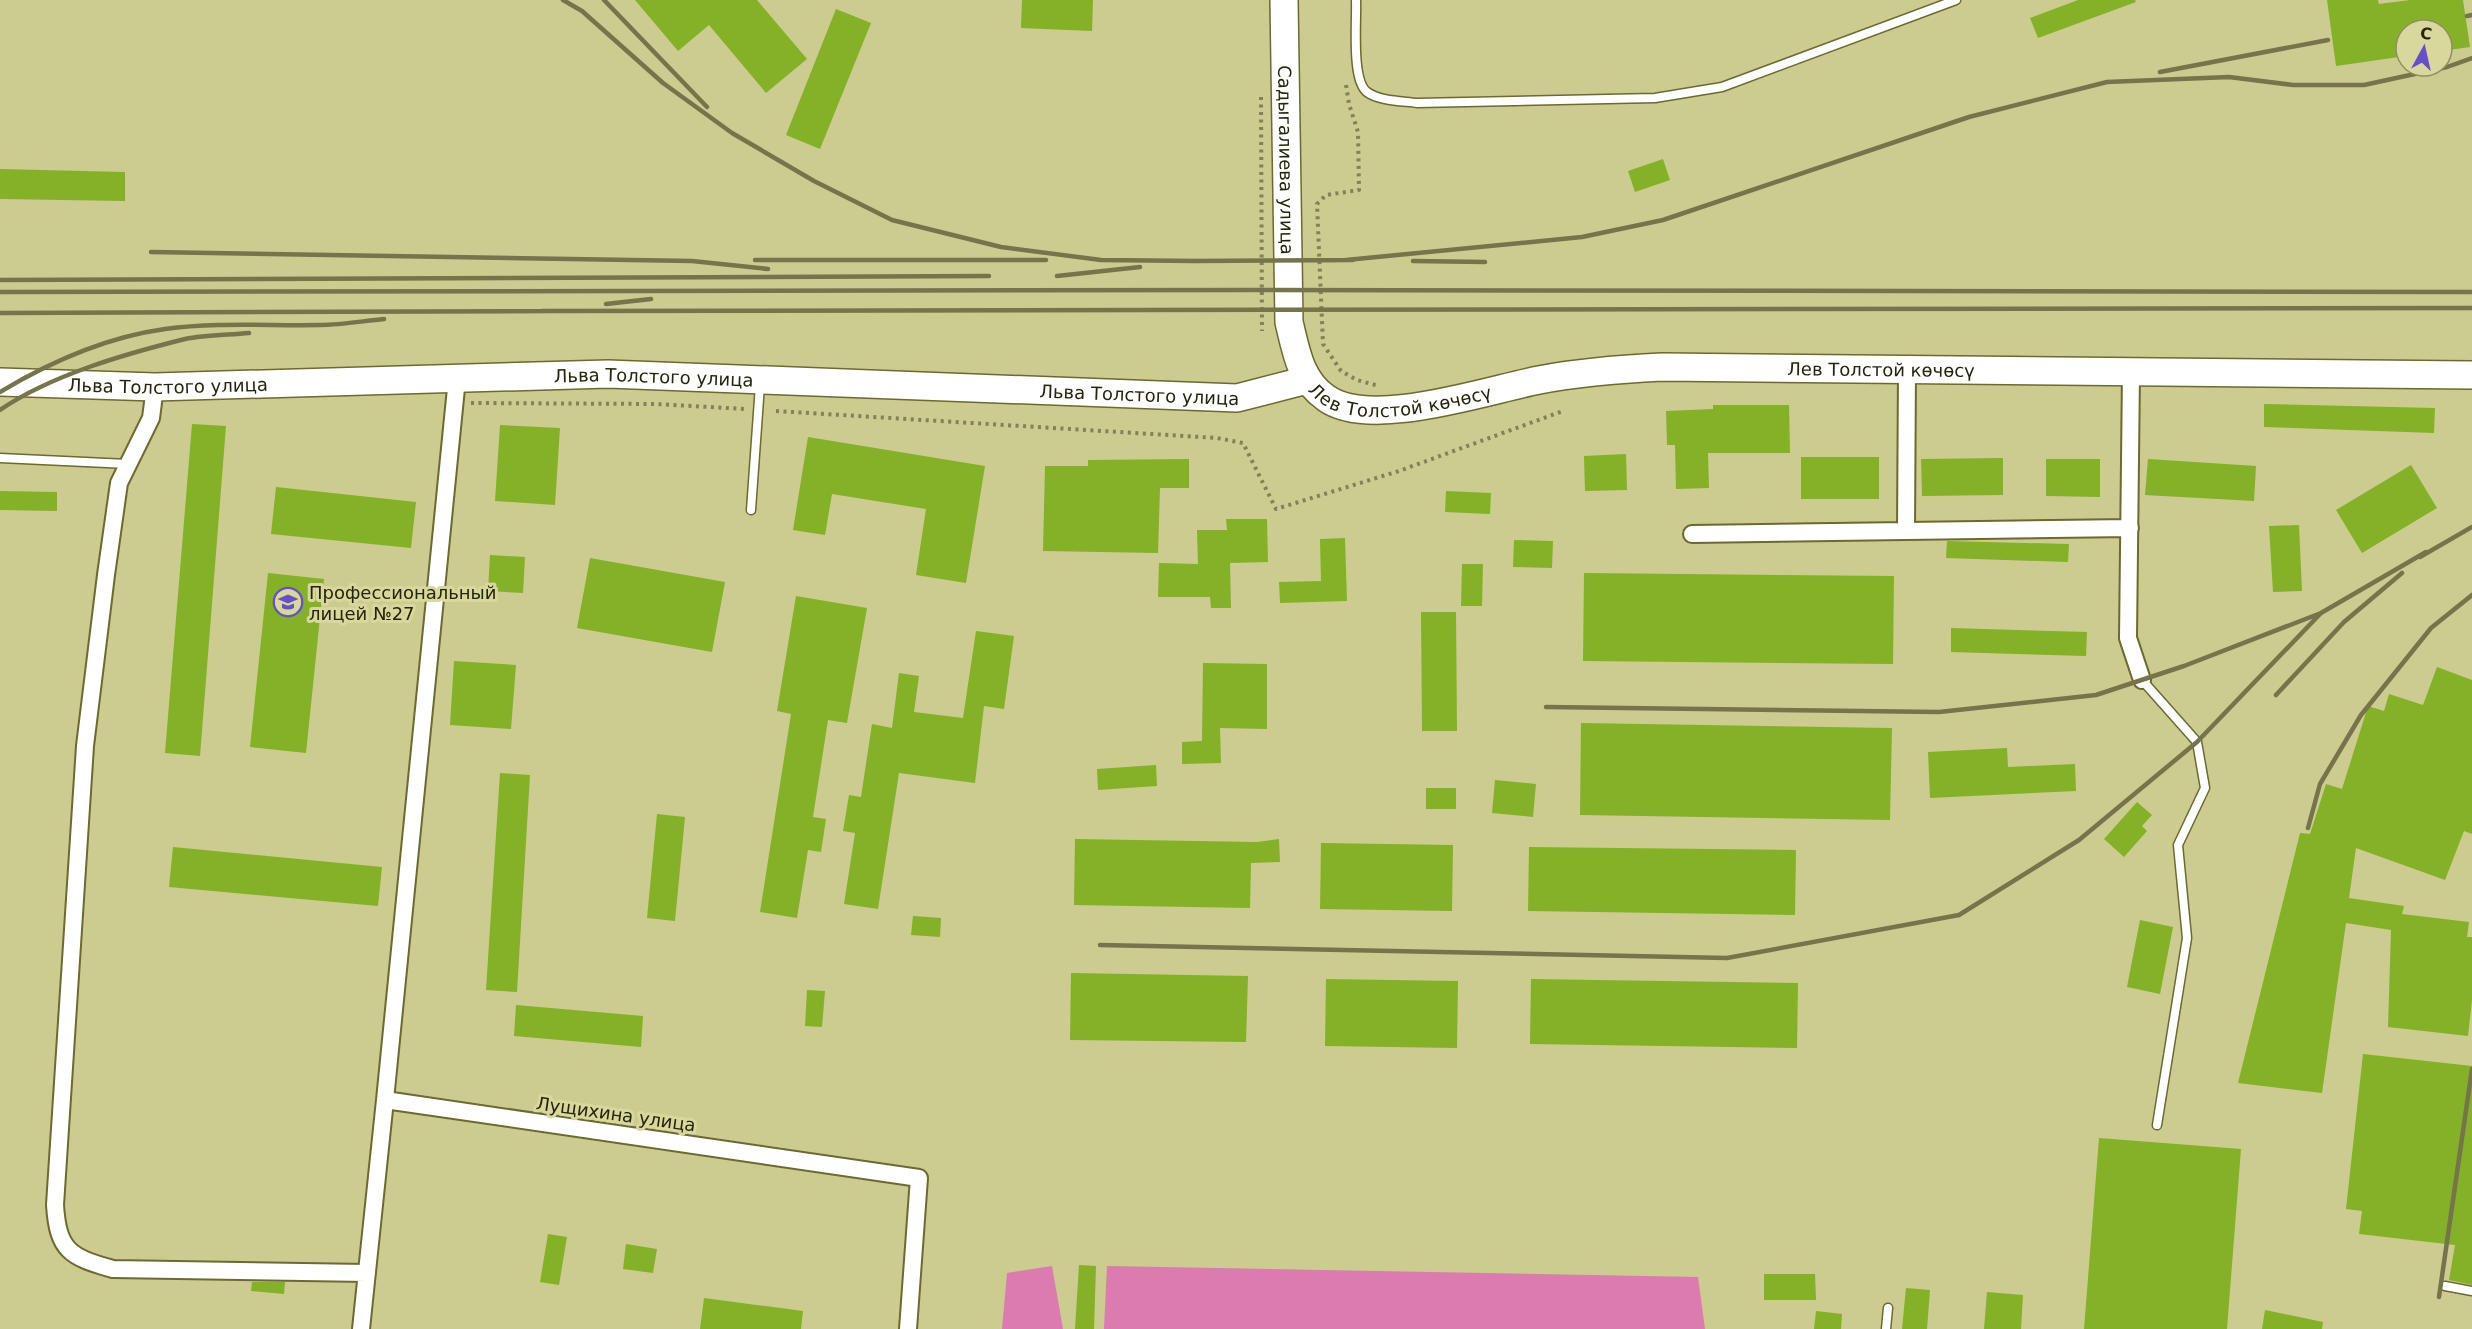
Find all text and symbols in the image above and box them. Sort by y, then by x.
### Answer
north arrow [2394,18,2454,78]
text: С [2419,23,2433,44]
street label: Садыгалиева улица [1275,65,1298,255]
street label: Лев Толстой көчөсү [1787,358,1975,381]
street label: Льва Толстого улица [554,363,754,390]
street label: Льва Толстого улица [68,373,268,398]
street label: Лев Толстой көчөсү [1305,378,1494,421]
street label: Льва Толстого улица [1039,380,1240,409]
place label: Профессиональный лицей №27 [309,582,497,624]
school or university icon: Профессиональный лицей №27 [272,586,304,618]
street label: Лущихина улица [535,1092,697,1136]

